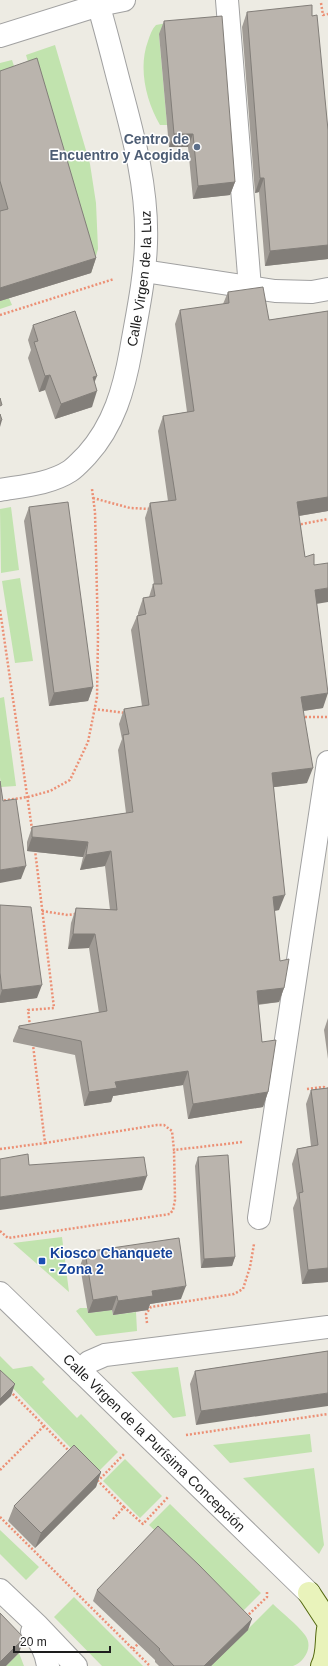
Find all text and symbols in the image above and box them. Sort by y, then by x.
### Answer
place label: Centro de Encuentro y Acogida [49,131,189,163]
marker: Centro de Encuentro y Acogida [192,142,202,152]
street label: Calle Virgen de la Luz [124,210,154,348]
place label: Kiosco Chanquete - Zona 2 [50,1245,173,1277]
marker: Kiosco Chanquete - Zona 2 [37,1256,47,1266]
street label: Calle Virgen de la Purísima Concepción [60,1351,249,1535]
scale bar [14,1628,110,1654]
text: 20 m [20,1635,47,1649]

